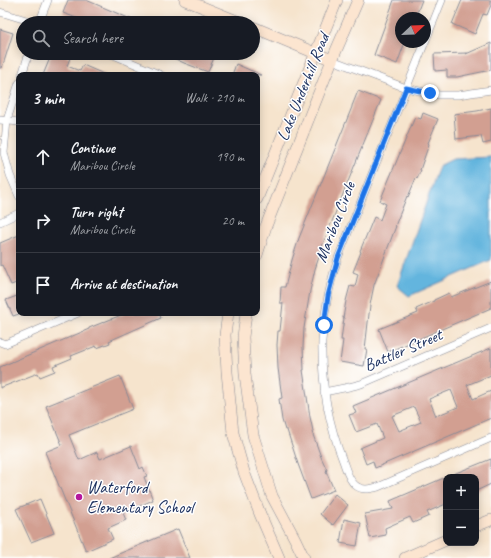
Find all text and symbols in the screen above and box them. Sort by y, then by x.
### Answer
north arrow [395,12,431,48]
search box [16,16,260,60]
icon: search [30,27,52,49]
street label: Lake Underhill Road [272,27,335,144]
text: Search here [62,29,123,48]
route end [421,84,439,102]
text: 3 min [32,88,65,109]
text: Walk · 210 m [185,90,244,106]
text: Continue [70,139,115,158]
icon: ahead [32,146,54,168]
text: 190 m [216,149,244,165]
text: Maribou Circle [70,158,135,174]
street label: Maribou Circle [310,177,360,265]
text: Turn right [70,203,123,222]
icon: right [32,210,54,232]
text: 20 m [222,213,244,229]
text: Maribou Circle [70,222,135,238]
icon: arrive [32,274,54,296]
text: Arrive at destination [70,275,177,294]
route start [315,316,333,334]
street label: Battler Street [361,323,447,376]
map controls [443,474,479,546]
button: + [443,474,479,510]
place label: Waterford Elementary School [87,477,196,518]
marker: Waterford Elementary School [74,492,84,502]
button: − [443,510,479,546]

